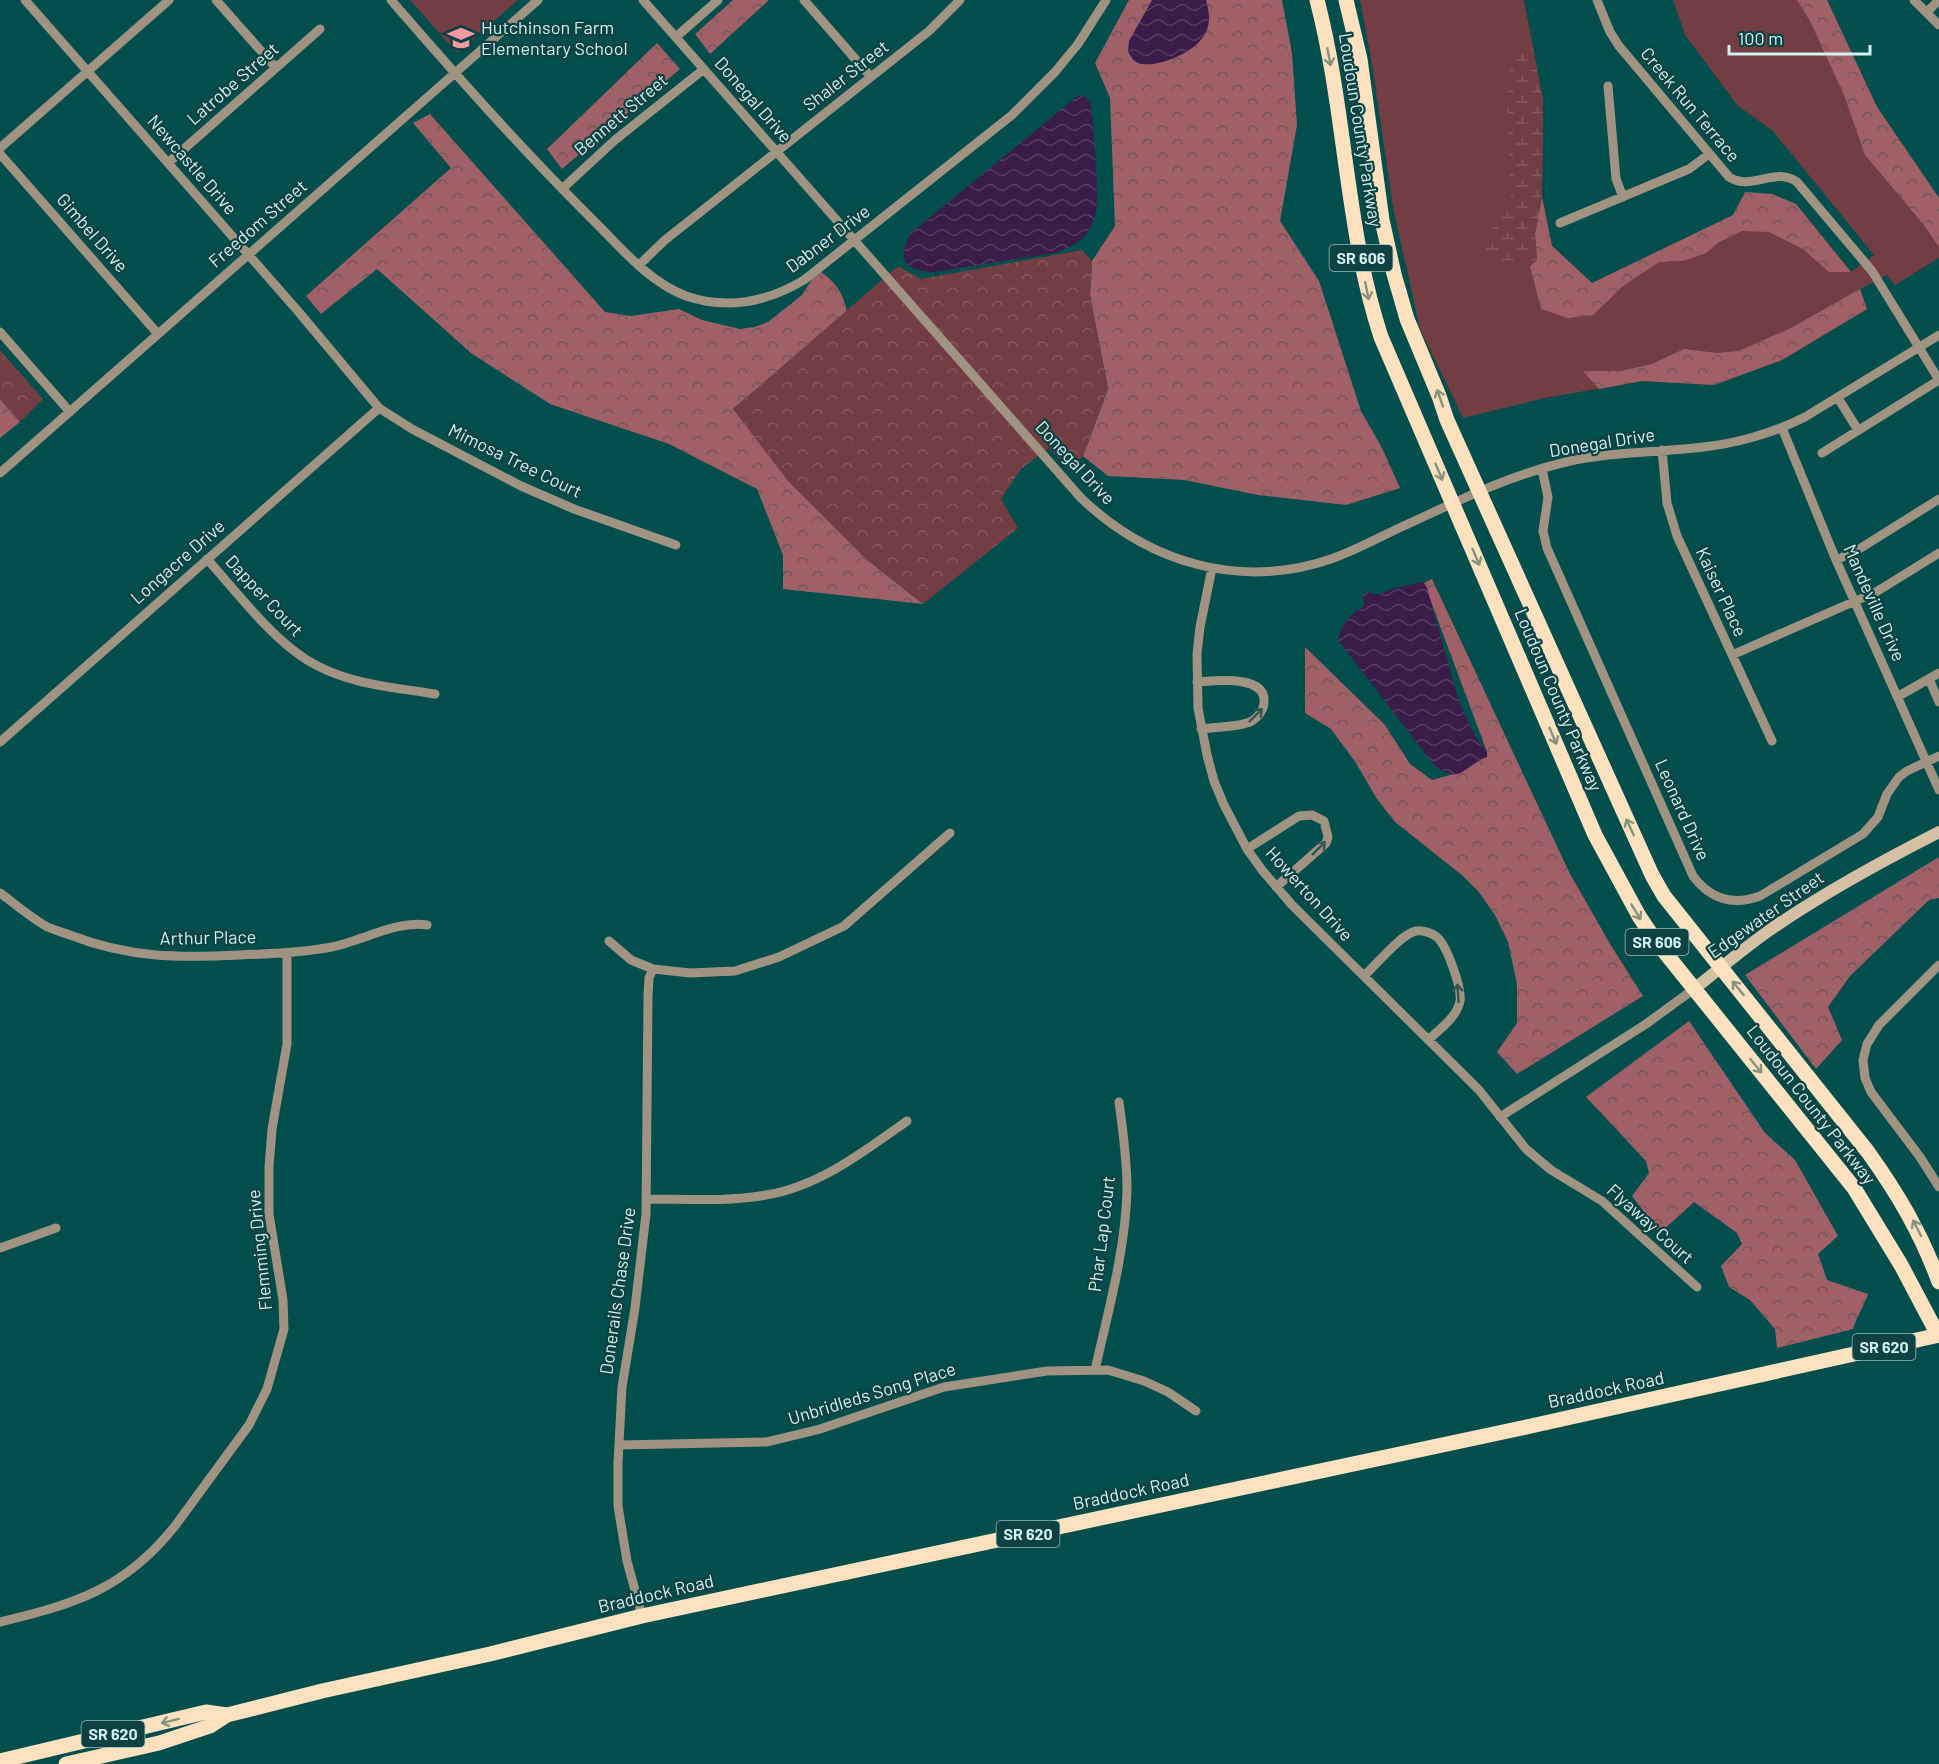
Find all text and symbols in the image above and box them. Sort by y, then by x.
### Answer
place label: Hutchinson Farm Elementary School [481,16,628,59]
scale bar [1729,18,1870,56]
school or university icon: Hutchinson Farm Elementary School [446,23,476,53]
text: 100 m [1738,27,1783,49]
street label: Loudoun County Parkway [1335,31,1387,229]
street label: Shaler Street [798,35,893,115]
street label: Latrobe Street [182,37,283,129]
street label: Creek Run Terrace [1636,43,1745,166]
one-way arrow [1324,47,1335,66]
street label: Donegal Drive [710,52,797,147]
street label: Bennett Street [569,69,672,160]
street label: Newcastle Drive [143,110,242,219]
street label: Freedom Street [204,175,311,272]
street label: Gimbel Drive [52,188,133,276]
street label: Dabner Drive [781,199,874,277]
road number: SR 606 [1330,245,1392,271]
one-way arrow [1362,281,1373,300]
one-way arrow [1433,390,1444,408]
street label: Donegal Drive [1031,416,1120,509]
street label: Mimosa Tree Court [445,418,586,502]
street label: Donegal Drive [1547,423,1656,461]
one-way arrow [1434,462,1445,480]
street label: Longacre Drive [126,514,229,608]
street label: Mandeville Drive [1839,541,1910,664]
street label: Kaiser Place [1692,543,1752,640]
one-way arrow [1471,547,1482,566]
street label: Dapper Court [221,550,308,641]
street label: Loudoun County Parkway [1510,605,1607,794]
one-way arrow [1248,708,1263,723]
one-way arrow [1548,726,1559,745]
street label: Leonard Drive [1651,756,1715,864]
one-way arrow [1624,818,1636,836]
street label: Howerton Drive [1261,841,1358,945]
one-way arrow [1312,841,1327,856]
street label: Edgewater Street [1703,866,1828,962]
one-way arrow [1631,903,1643,920]
street label: Arthur Place [159,925,257,949]
road number: SR 606 [1626,929,1688,955]
one-way arrow [1731,980,1744,996]
one-way arrow [1452,984,1463,1004]
street label: Loudoun County Parkway [1743,1020,1881,1189]
one-way arrow [1749,1058,1762,1074]
street label: Phar Lap Court [1083,1175,1119,1293]
street label: Flyaway Court [1603,1179,1699,1268]
street label: Flemming Drive [242,1189,276,1312]
street label: Donerails Chase Drive [594,1206,640,1376]
one-way arrow [1910,1219,1922,1237]
road number: SR 620 [1852,1334,1916,1360]
street label: Unbridleds Song Place [785,1357,958,1429]
street label: Braddock Road [1546,1366,1666,1412]
street label: Braddock Road [1071,1468,1191,1514]
road number: SR 620 [996,1521,1060,1547]
street label: Braddock Road [596,1569,716,1617]
one-way arrow [161,1715,180,1727]
road number: SR 620 [82,1721,144,1747]

